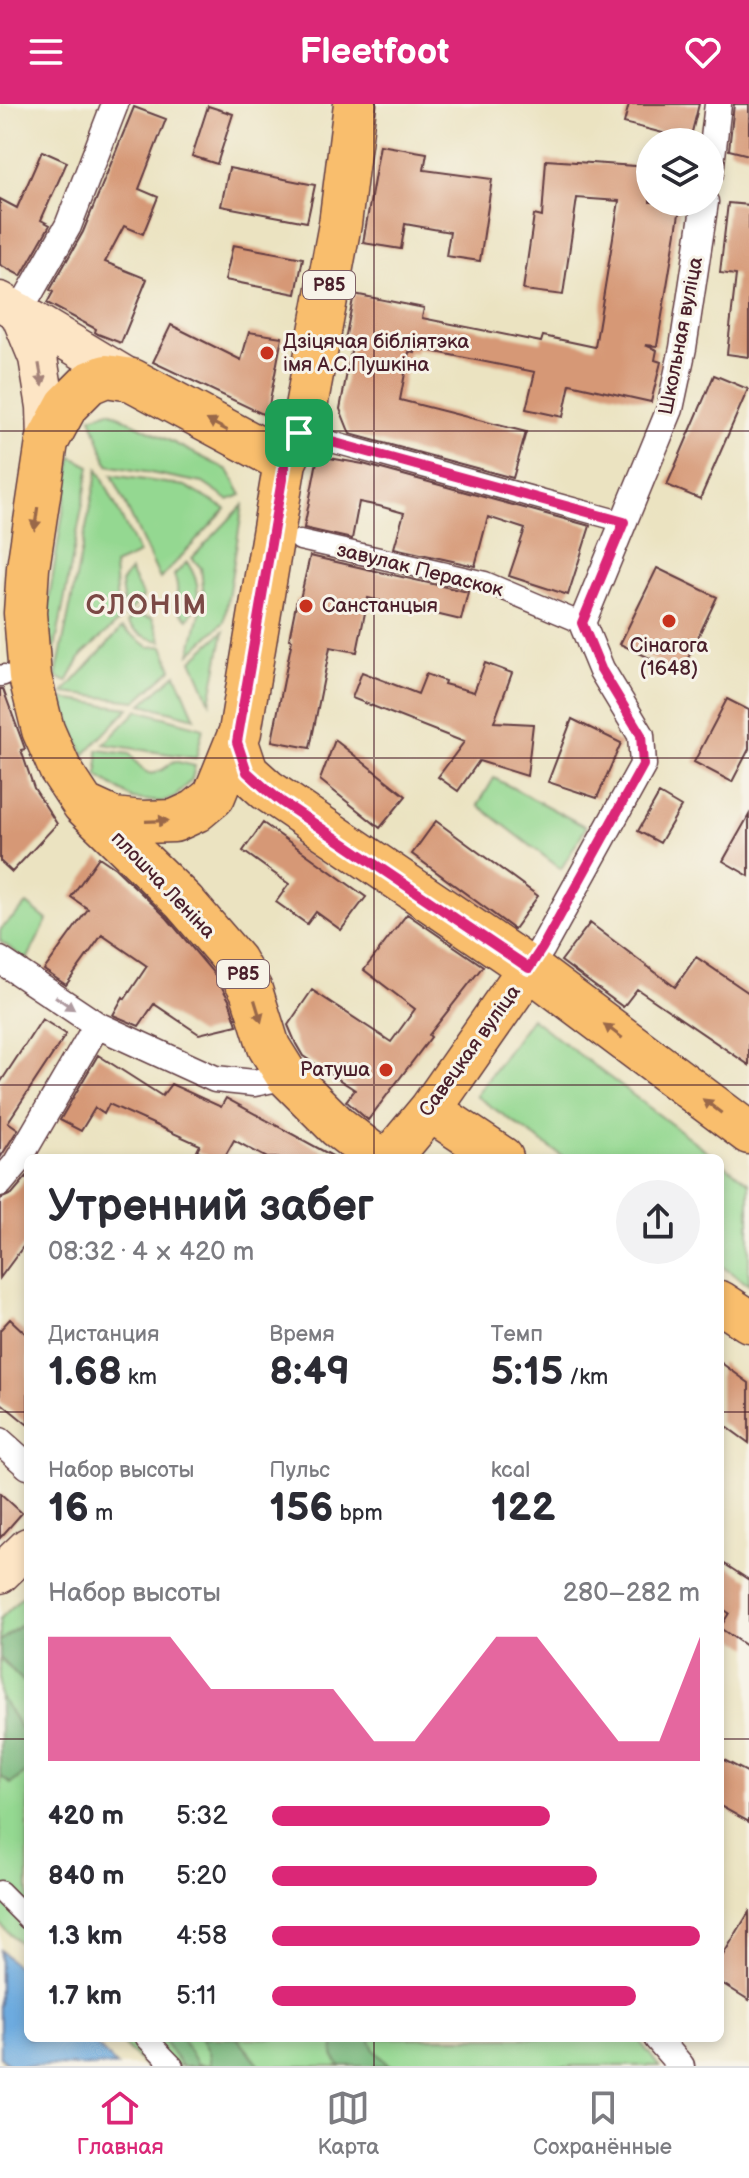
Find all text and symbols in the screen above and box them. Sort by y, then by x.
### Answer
icon: menu [24,30,68,74]
icon: heart [681,30,725,74]
text: Fleetfoot [300,31,449,74]
map controls [636,128,724,216]
button: layers [636,128,724,216]
street label: Школьная вуліца [654,255,708,417]
road number: Р85 [303,271,355,299]
place label: Дзіцячая бібліятэка імя А.С.Пушкіна [283,330,469,377]
marker: Дзіцячая бібліятэка імя А.С.Пушкіна [258,344,276,362]
one-way arrow [35,363,48,388]
pin [265,399,333,467]
icon: arrive [277,411,321,455]
one-way arrow [206,419,228,433]
one-way arrow [29,507,42,532]
street label: завулак Пераскок [334,538,506,602]
district label: СЛОНІМ [86,589,208,622]
place label: Санстанцыя [322,594,438,618]
marker: Санстанцыя [297,597,315,615]
marker: Сінагога (1648) [660,612,678,630]
place label: Сінагога (1648) [630,634,708,681]
one-way arrow [145,815,170,828]
street label: плошча Леніна [106,826,220,944]
road number: Р85 [217,960,269,988]
street label: Савецкая вуліца [414,980,526,1122]
one-way arrow [54,995,76,1010]
one-way arrow [252,999,265,1023]
one-way arrow [603,1024,623,1040]
place label: Ратуша [300,1058,370,1082]
marker: Ратуша [377,1061,395,1079]
one-way arrow [702,1098,722,1114]
text: Утренний забег [48,1180,374,1233]
button: share [616,1180,700,1264]
text: 08:32 · 4 × 420 m [48,1237,254,1268]
text: Дистанция [48,1321,159,1348]
text: Время [269,1321,335,1348]
text: Темп [491,1321,543,1348]
text: 1.68 [48,1348,122,1396]
text: 8:49 [269,1348,350,1396]
text: 5:15 [491,1348,563,1396]
text: km [122,1364,157,1391]
text: /km [563,1364,608,1391]
text: Набор высоты [48,1457,194,1484]
text: Пульс [269,1457,330,1484]
text: kcal [491,1457,530,1484]
text: 16 [48,1484,89,1532]
text: 156 [269,1484,334,1532]
text: 122 [491,1484,555,1532]
text: m [89,1500,113,1527]
text: bpm [334,1500,383,1527]
text: Набор высоты [48,1578,221,1609]
text: 280–282 m [563,1578,700,1609]
text: 420 m [48,1801,124,1832]
text: 5:32 [176,1801,227,1832]
text: 840 m [48,1861,124,1892]
text: 5:20 [176,1861,227,1892]
text: 1.3 km [48,1921,123,1952]
text: 4:58 [176,1921,227,1952]
text: 1.7 km [48,1981,122,2012]
text: 5:11 [176,1981,216,2012]
tab: Главная [77,2086,164,2161]
tab: Карта [317,2086,379,2161]
tab: Сохранённые [533,2086,672,2161]

